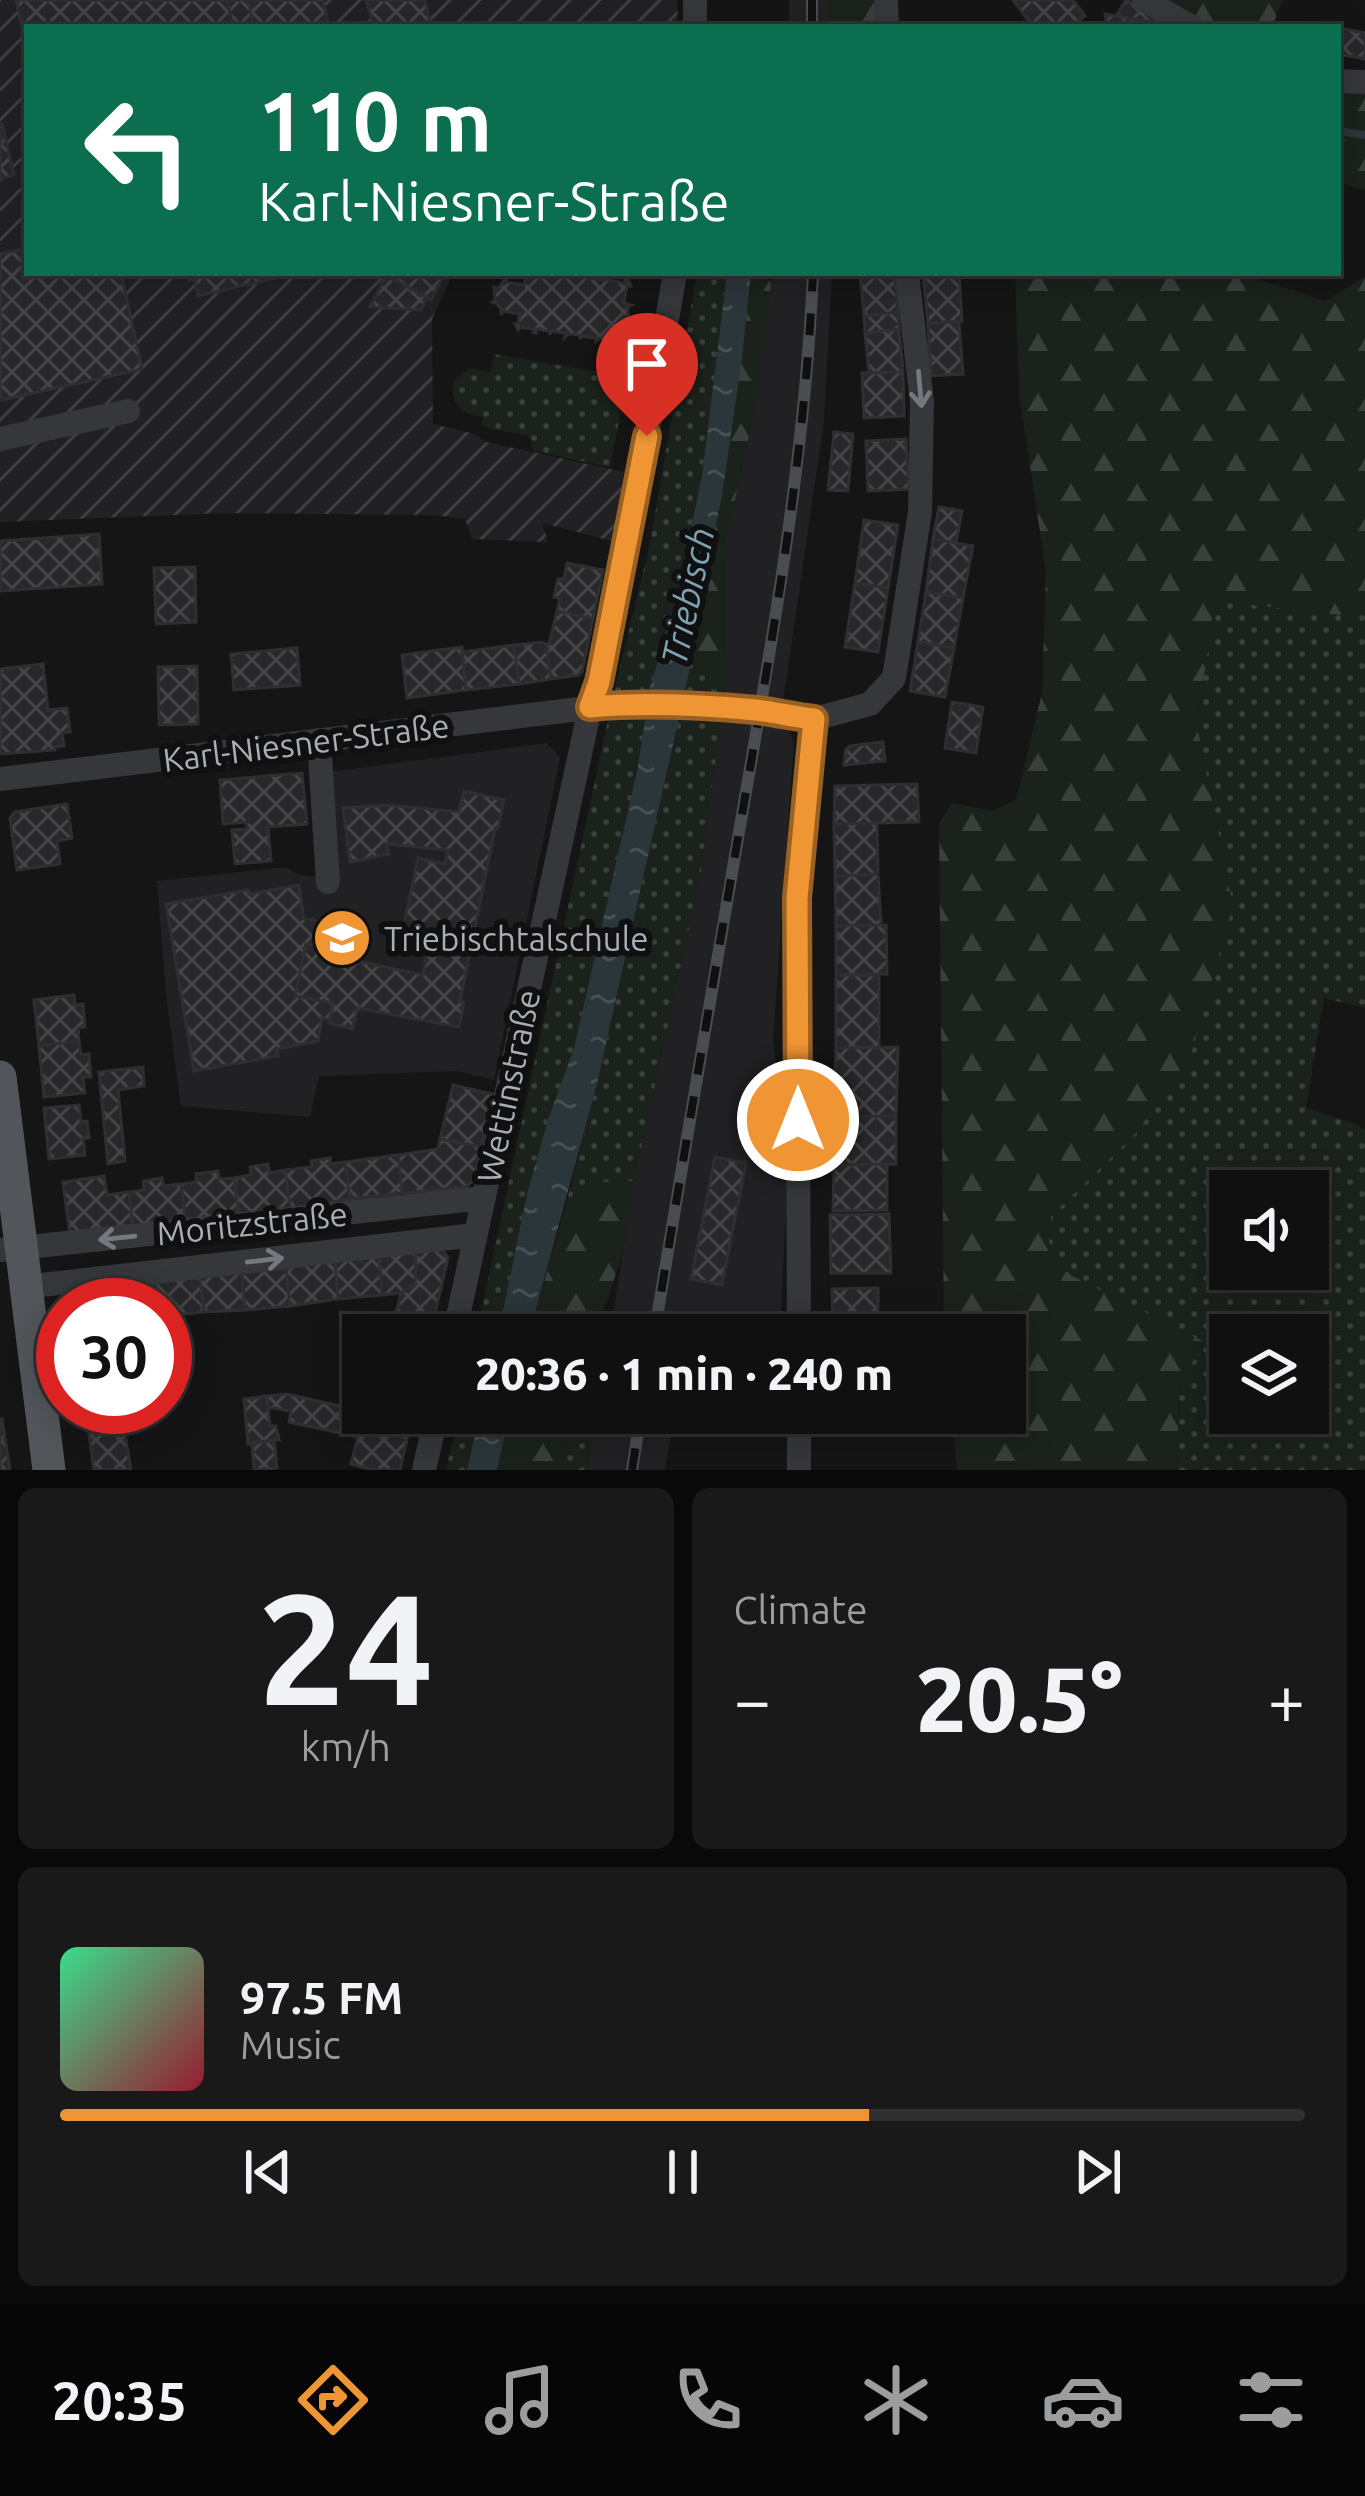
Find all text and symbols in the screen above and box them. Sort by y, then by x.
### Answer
icon: left [60,72,216,228]
text: 110 m [258,73,492,167]
text: Karl-Niesner-Straße [258,171,729,231]
pin [596,313,698,436]
icon: arrive [614,331,680,397]
one-way arrow [909,369,932,408]
water label: Triebisch [652,524,722,668]
street label: Karl-Niesner-Straße [161,706,451,778]
school or university icon: Triebischtalschule [311,907,373,969]
place label: Triebischtalschule [384,920,649,957]
street label: Wettinstraße [470,986,546,1186]
position arrow [735,1057,861,1183]
map controls [1209,1170,1329,1434]
button: sound [1209,1170,1329,1290]
street label: Moritzstraße [155,1195,349,1251]
one-way arrow [98,1227,137,1249]
one-way arrow [245,1248,284,1270]
speed limit sign: 30 [36,1278,192,1434]
button: layers [1209,1314,1329,1434]
text: 20:36 · 1 min · 240 m [475,1348,893,1399]
text: 24 [258,1560,434,1734]
text: Climate [734,1588,868,1631]
text: 20.5° [916,1648,1123,1749]
text: − [734,1662,771,1736]
text: + [1268,1662,1305,1736]
text: km/h [301,1725,391,1768]
text: 97.5 FM [240,1972,403,2023]
text: Music [240,2023,341,2066]
icon: previous [235,2139,301,2205]
icon: pause [650,2139,716,2205]
icon: next [1065,2139,1131,2205]
icon: directions [291,2358,375,2442]
icon: music [478,2358,562,2442]
icon: phone [666,2358,750,2442]
icon: climate [854,2358,938,2442]
icon: car [1041,2358,1125,2442]
icon: filters [1229,2358,1313,2442]
text: 20:35 [52,2370,187,2430]

